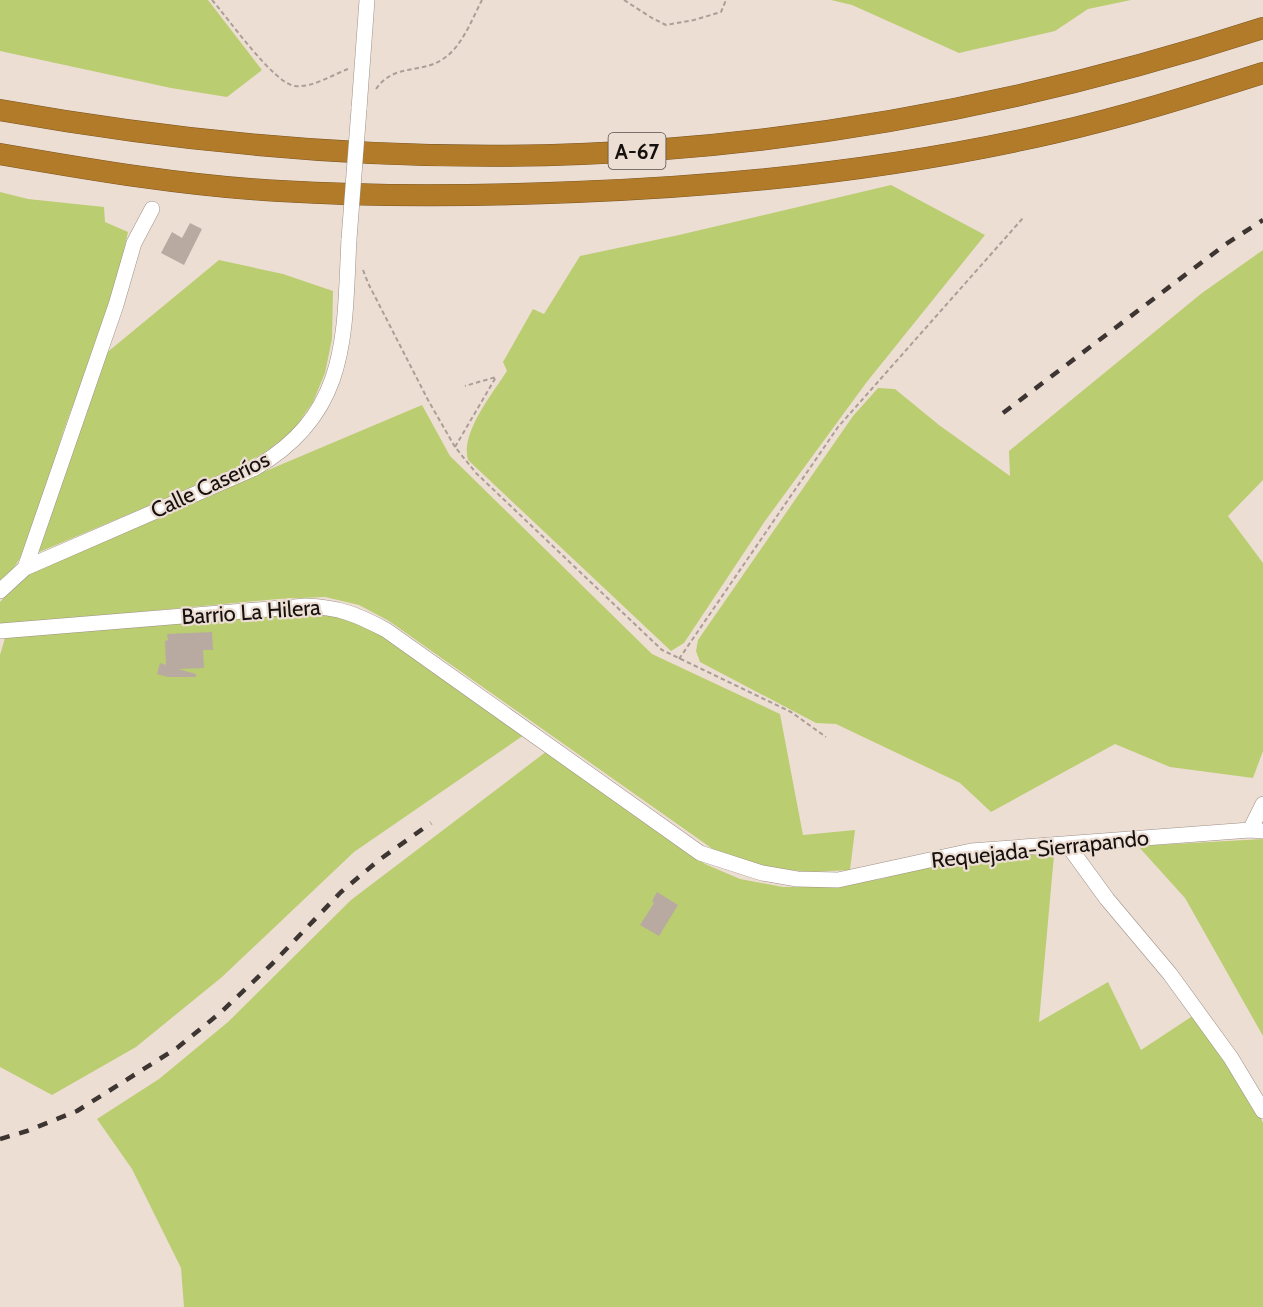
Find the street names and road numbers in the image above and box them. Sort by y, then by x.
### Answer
road number: A-67 [608,133,666,169]
street label: Calle Caseríos [146,446,274,524]
street label: Barrio La Hilera [180,594,322,630]
street label: Requejada-Sierrapando [930,824,1150,874]

